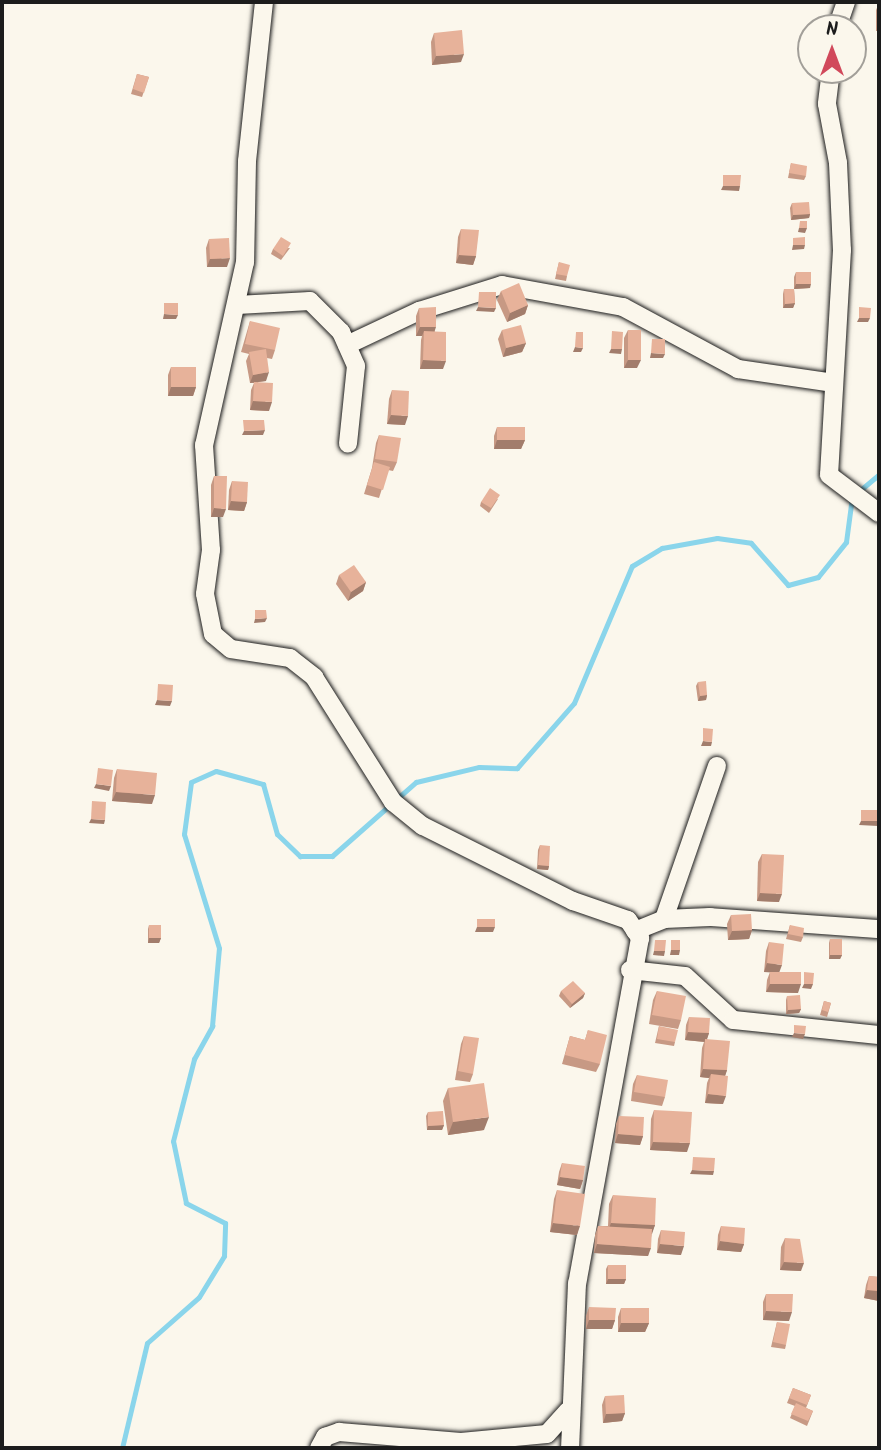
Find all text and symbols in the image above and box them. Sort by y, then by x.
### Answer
north arrow [797,14,867,84]
text: N [826,15,838,45]

